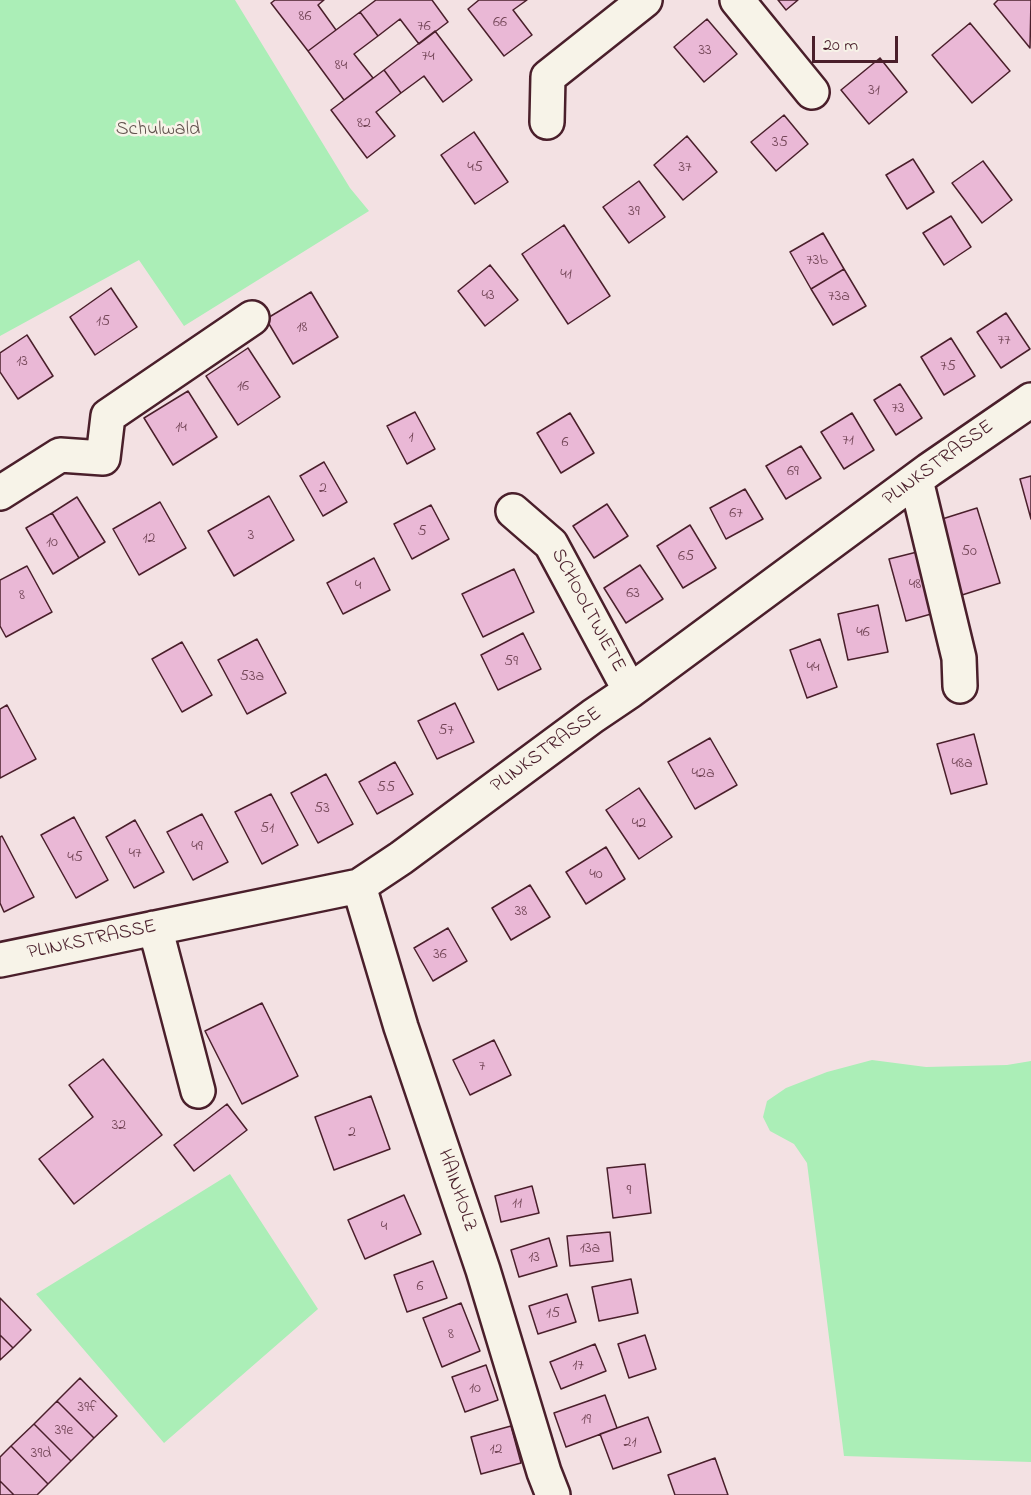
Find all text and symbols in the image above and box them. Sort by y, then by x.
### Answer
house number: 86 [298,7,312,27]
house number: 66 [493,13,507,33]
house number: 76 [417,17,431,37]
scale bar [815,24,900,62]
text: 20 m [823,33,858,59]
house number: 33 [698,41,712,61]
house number: 74 [421,47,435,67]
house number: 84 [335,56,347,76]
house number: 31 [868,81,880,101]
house number: 82 [357,114,371,134]
park label: Schulwald [116,119,200,143]
house number: 35 [772,133,788,153]
house number: 45 [467,158,483,178]
house number: 37 [678,158,692,178]
house number: 39 [628,202,640,222]
house number: 73b [806,251,828,271]
house number: 41 [560,265,572,285]
house number: 43 [481,286,495,306]
house number: 73a [828,287,850,307]
house number: 15 [96,312,110,332]
house number: 18 [296,318,308,338]
house number: 77 [997,331,1011,351]
house number: 13 [16,352,28,372]
house number: 75 [940,357,956,377]
house number: 16 [237,377,249,397]
house number: 73 [891,399,905,419]
street label: PLINKSTRASSE [879,416,999,512]
house number: 14 [175,418,187,438]
house number: 1 [408,428,414,448]
house number: 71 [842,431,854,451]
house number: 6 [561,433,569,453]
house number: 69 [787,462,799,482]
house number: 2 [319,479,327,499]
house number: 67 [729,504,743,524]
house number: 5 [417,522,427,542]
house number: 3 [248,526,254,546]
house number: 12 [142,529,156,549]
house number: 10 [46,533,58,553]
house number: 50 [961,542,977,562]
street label: SCHOOLTWIETE [544,545,630,677]
house number: 65 [678,547,694,567]
house number: 48 [909,575,921,595]
house number: 4 [355,576,361,596]
house number: 63 [626,584,640,604]
house number: 8 [19,586,25,606]
house number: 46 [856,623,870,643]
house number: 59 [504,652,518,672]
house number: 44 [806,658,820,678]
house number: 53a [240,667,264,687]
street label: PLINKSTRASSE [487,703,607,799]
house number: 57 [438,721,454,741]
house number: 48a [951,754,973,774]
house number: 42a [691,764,715,784]
house number: 55 [377,778,395,798]
house number: 53 [314,799,330,819]
house number: 42 [632,814,646,834]
house number: 51 [260,819,274,839]
house number: 49 [191,837,203,857]
house number: 47 [128,844,142,864]
house number: 45 [67,848,83,868]
house number: 40 [589,865,603,885]
house number: 38 [515,902,527,922]
street label: PLINKSTRASSE [25,916,159,966]
house number: 36 [433,945,447,965]
house number: 7 [479,1057,485,1077]
house number: 32 [112,1116,126,1136]
house number: 2 [348,1123,356,1143]
street label: HAINHOLZ [431,1147,481,1235]
house number: 9 [627,1181,631,1201]
house number: 11 [512,1194,522,1214]
house number: 4 [381,1217,387,1237]
house number: 13a [580,1239,600,1259]
house number: 13 [528,1248,540,1268]
house number: 6 [416,1277,424,1297]
house number: 15 [546,1304,560,1324]
house number: 8 [448,1325,454,1345]
house number: 17 [572,1356,584,1376]
house number: 10 [469,1379,481,1399]
house number: 39f [78,1398,96,1418]
house number: 19 [581,1410,591,1430]
house number: 39e [55,1421,73,1441]
house number: 21 [623,1433,637,1453]
house number: 12 [489,1440,503,1460]
house number: 39d [31,1444,51,1464]

